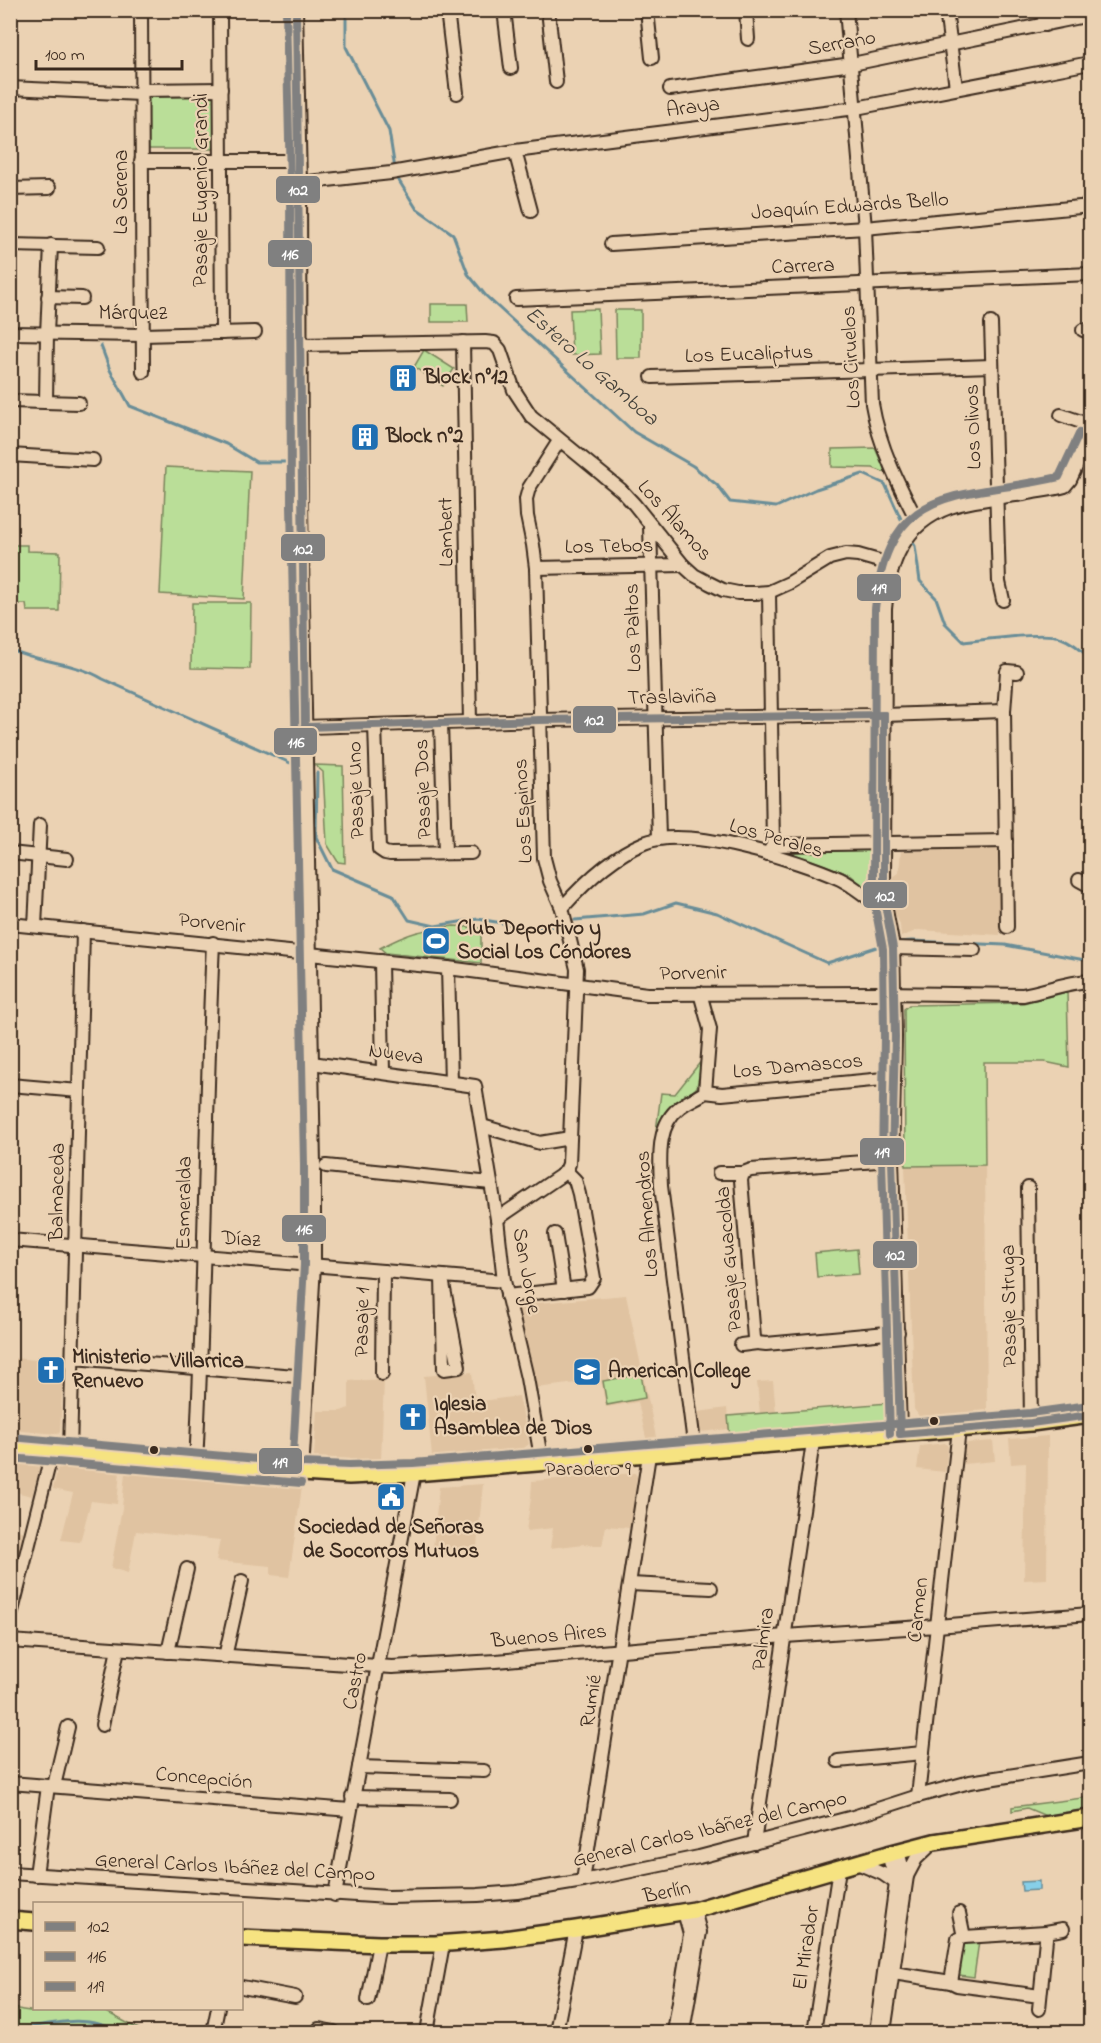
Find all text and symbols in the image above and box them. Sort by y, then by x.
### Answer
street label: Serrano [806,23,878,65]
scale bar [36,33,182,71]
text: 100 m [45,43,85,69]
street label: Araya [664,90,722,128]
street label: Pasaje Eugenio Grandi [187,93,219,287]
street label: La Serena [107,150,137,234]
line badge: 102 [275,175,321,204]
text: 102 [288,179,308,203]
street label: Joaquín Edwards Bello [750,185,950,229]
line badge: 116 [267,239,313,268]
text: 116 [281,243,300,267]
street label: Carrera [771,251,835,283]
street label: Márquez [99,299,168,329]
water label: Estero Lo Gamboa [517,300,666,435]
street label: Los Ciruelos [834,305,870,409]
street label: Los Eucaliptus [684,338,814,372]
building icon: Block n°12 [387,362,419,394]
place label: Block n°12 [423,363,509,393]
street label: Los Olivos [958,384,990,470]
building icon: Block n°2 [349,421,381,453]
place label: Block n°2 [385,422,464,452]
street label: Los Álamos [629,473,719,568]
street label: Lambert [431,497,463,567]
street label: Los Tebos [564,531,654,563]
line badge: 102 [280,533,326,562]
text: 102 [293,538,313,562]
line badge: 119 [856,573,902,602]
text: 119 [872,577,887,601]
street label: Los Paltos [617,583,651,673]
street label: Traslaviña [627,682,717,714]
line badge: 102 [572,705,617,734]
text: 102 [584,709,604,733]
line badge: 116 [273,727,318,756]
text: 116 [287,731,306,755]
street label: Pasaje Dos [407,738,441,840]
street label: Pasaje Uno [340,741,374,839]
street label: Los Espinos [506,758,542,864]
street label: Los Perales [726,811,826,867]
line badge: 102 [862,881,908,909]
text: 102 [875,885,895,909]
street label: Porvenir [177,906,247,942]
place label: Club Deportivo y Social Los Cóndores [457,914,632,968]
sports icon: Club Deportivo y Social Los Cóndores [420,925,452,957]
street label: Porvenir [659,958,727,990]
street label: Nueva [367,1036,425,1074]
street label: Los Damascos [732,1046,864,1088]
line badge: 119 [859,1137,905,1166]
text: 119 [875,1141,890,1165]
street label: Balmaceda [42,1142,74,1243]
street label: Los Almendros [629,1150,667,1278]
street label: Esmeralda [169,1156,201,1250]
street label: Pasaje Guacolda [709,1185,751,1333]
line badge: 116 [281,1214,327,1243]
text: 116 [295,1218,314,1242]
street label: Díaz [219,1224,262,1256]
street label: San Jorge [502,1226,548,1317]
line badge: 102 [872,1240,918,1269]
text: 102 [885,1244,905,1268]
street label: Pasaje Struga [994,1244,1028,1368]
street label: Pasaje 1 [347,1287,379,1357]
place label: Ministerio Renuevo [72,1343,151,1397]
district label: Villarrica [169,1346,244,1378]
church icon: Ministerio Renuevo [35,1354,67,1386]
school or university icon: American College [571,1356,603,1388]
place label: American College [608,1357,751,1389]
place label: Iglesia Asamblea de Dios [434,1390,593,1444]
church icon: Iglesia Asamblea de Dios [397,1401,429,1433]
unlabelled marker [928,1415,940,1427]
marker: Paradero 9 [582,1443,594,1455]
unlabelled marker [148,1444,160,1456]
line badge: 119 [258,1447,303,1475]
text: 119 [273,1451,288,1475]
place label: Paradero 9 [545,1456,631,1485]
public building icon: Sociedad de Señoras de Socorros Mutuos [375,1481,407,1513]
place label: Sociedad de Señoras de Socorros Mutuos [298,1513,484,1567]
street label: Carmen [901,1576,937,1644]
street label: Palmira [745,1605,783,1673]
street label: Buenos Aires [489,1617,608,1657]
street label: Castro [336,1650,376,1712]
street label: Rumié [573,1672,611,1730]
street label: Concepción [154,1760,254,1798]
street label: General Carlos Ibáñez del Campo [570,1784,850,1876]
street label: General Carlos Ibáñez del Campo [94,1846,376,1890]
street label: Berlín [640,1874,693,1912]
legend [33,1902,243,2010]
street label: El Mirador [786,1903,829,1992]
text: 102 [87,1915,109,1941]
text: 116 [87,1945,106,1971]
text: 119 [87,1975,104,2001]

